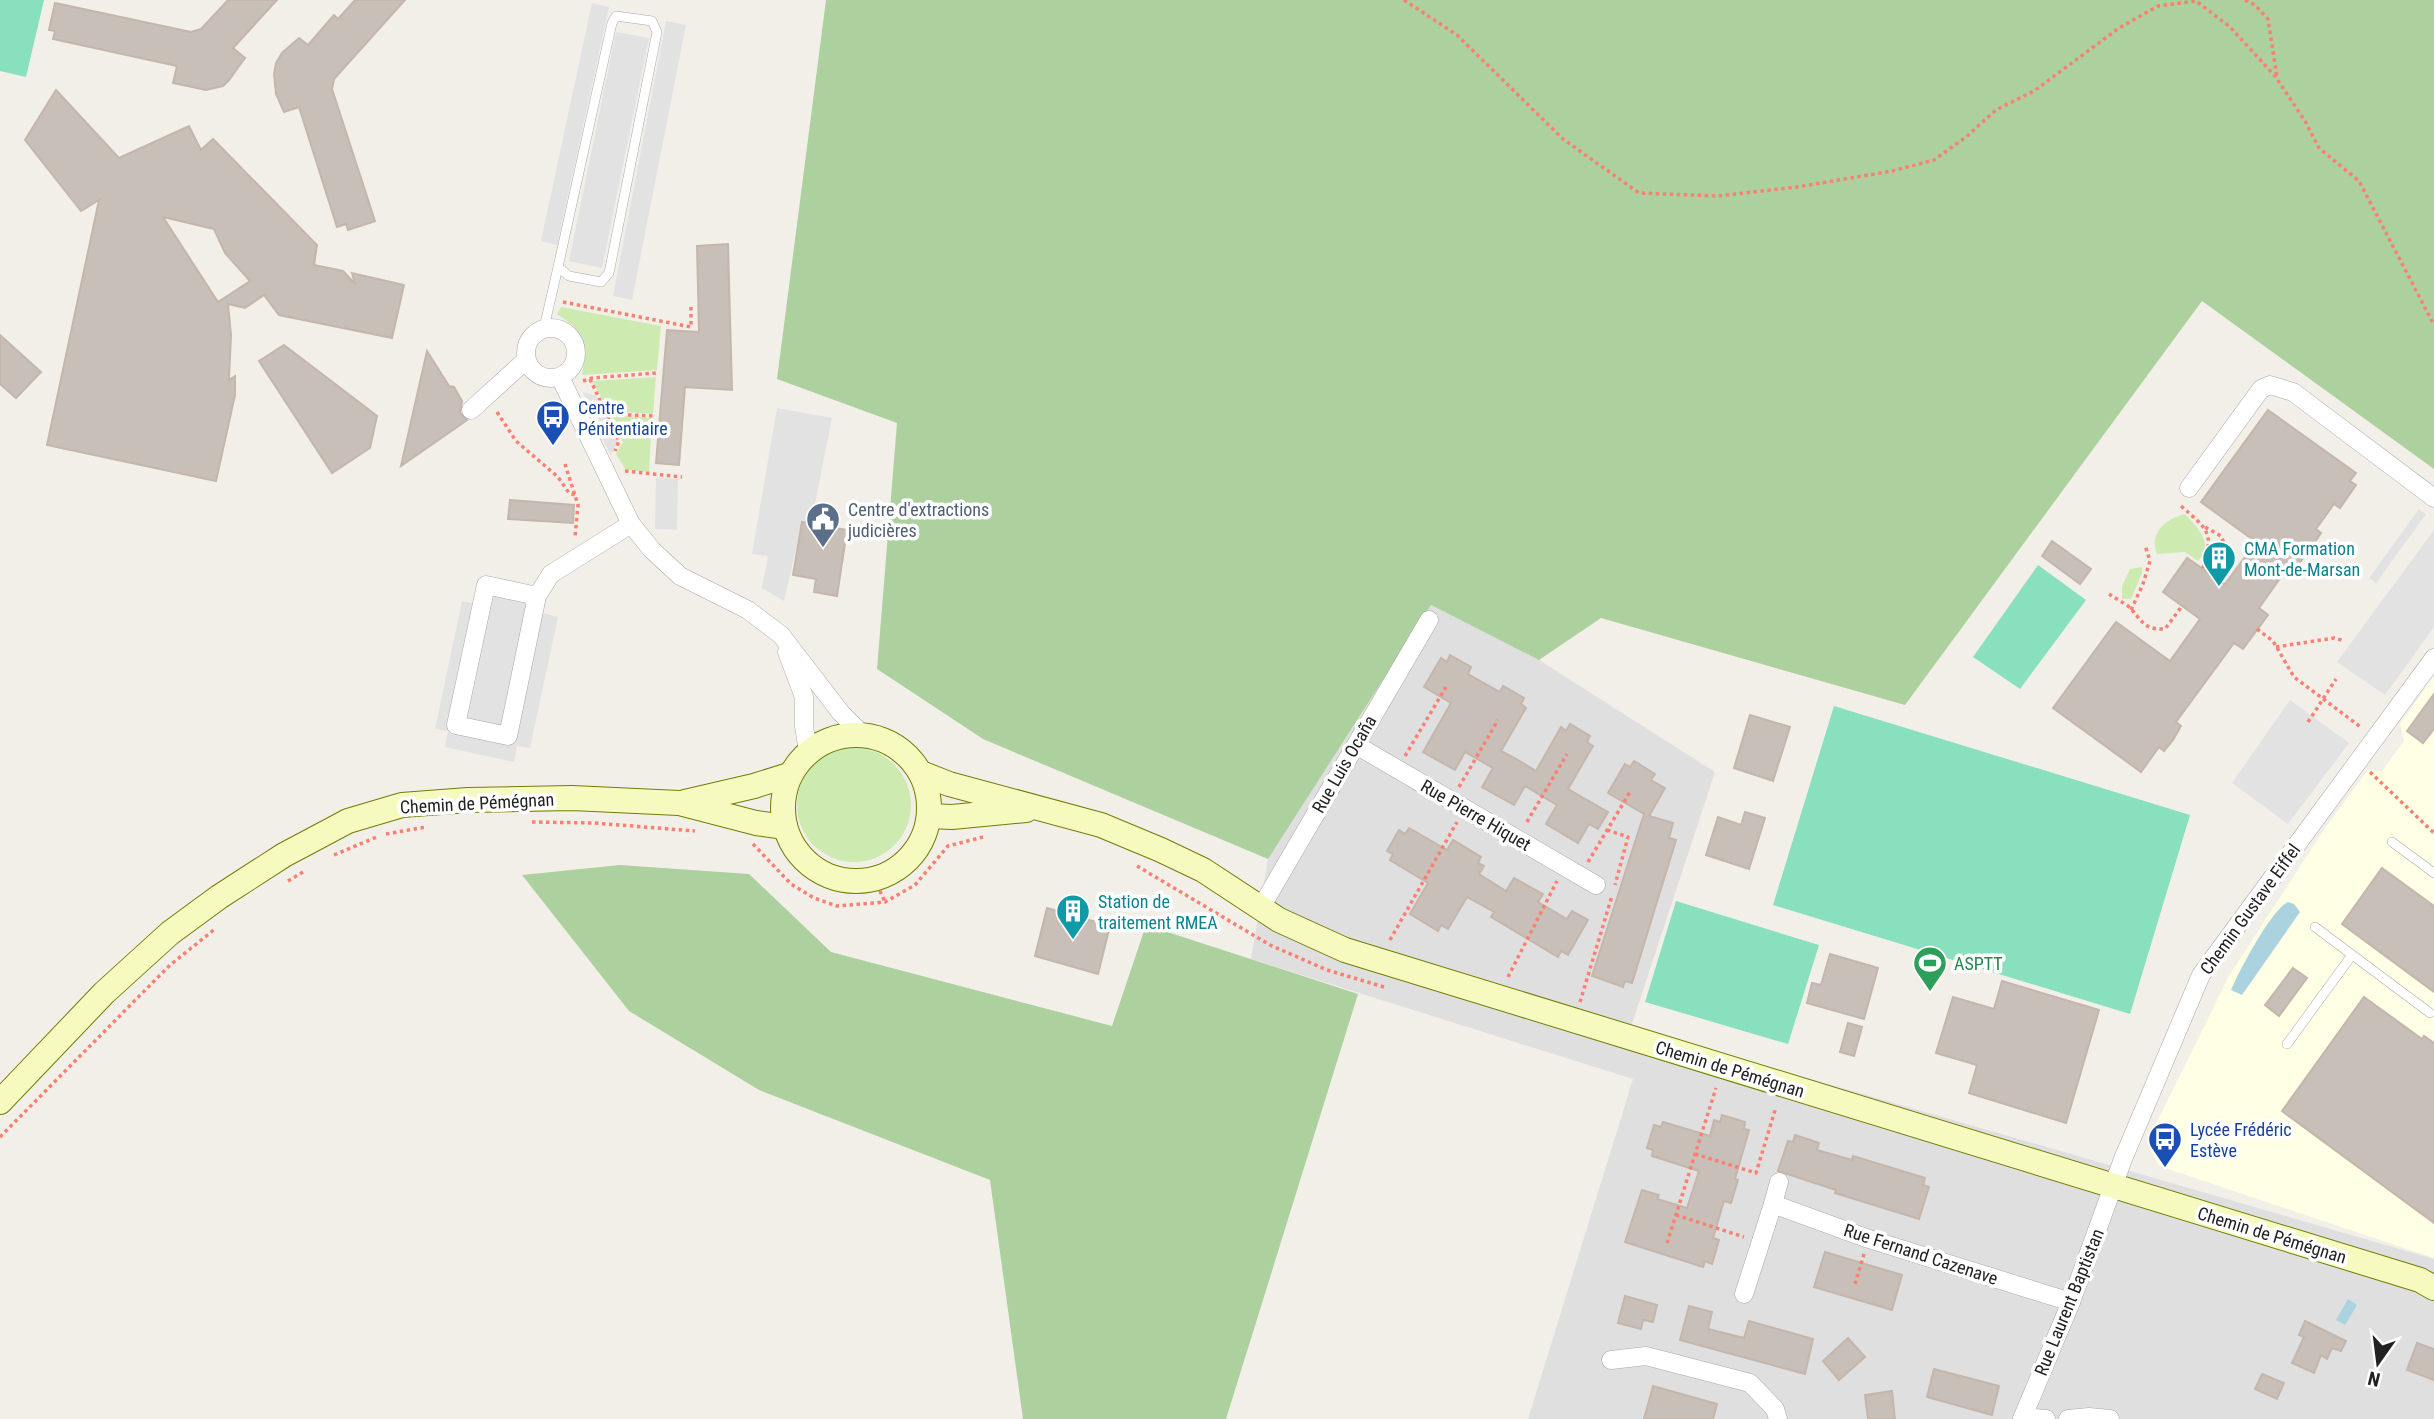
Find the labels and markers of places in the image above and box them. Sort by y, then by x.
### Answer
place label: Centre Pénitentiaire [578,397,668,439]
bus stop icon: Centre Pénitentiaire [534,398,572,447]
place label: Centre d'extractions judicières [847,499,989,541]
public building icon: Centre d'extractions judicières [804,500,842,549]
place label: CMA Formation Mont-de-Marsan [2244,538,2360,580]
building icon: CMA Formation Mont-de-Marsan [2200,539,2238,588]
place label: Station de traitement RMEA [1098,891,1218,933]
building icon: Station de traitement RMEA [1054,892,1092,941]
sports icon: ASPTT [1911,944,1949,993]
place label: ASPTT [1954,953,2003,974]
place label: Lycée Frédéric Estève [2190,1119,2292,1161]
bus stop icon: Lycée Frédéric Estève [2146,1120,2184,1169]

